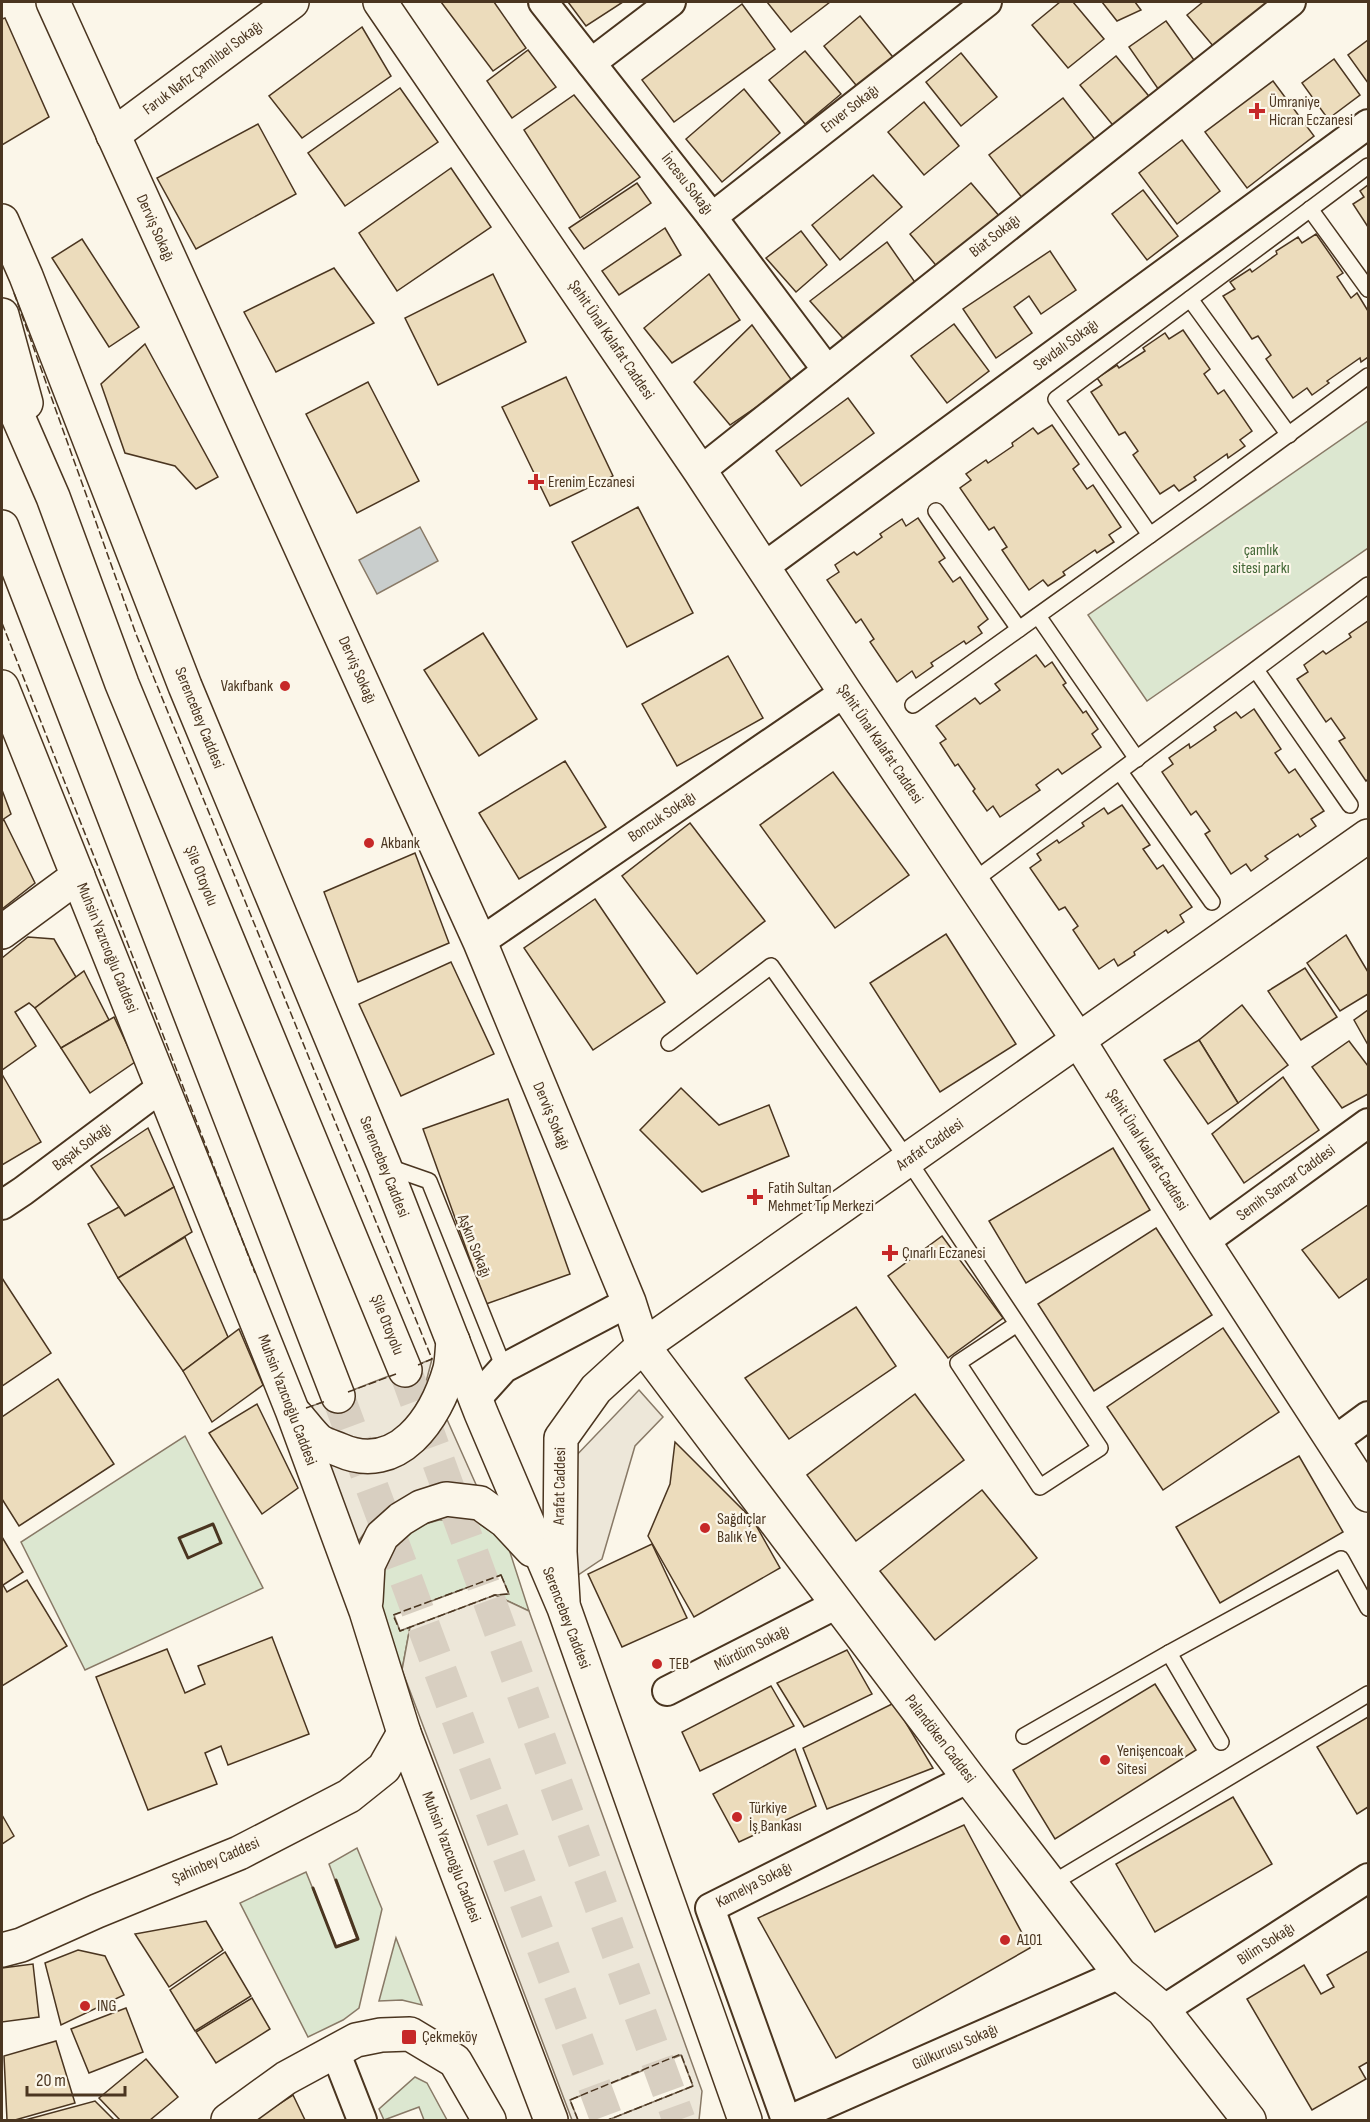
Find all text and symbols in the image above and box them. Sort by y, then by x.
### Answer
street label: Faruk Nafiz Çamlıbel Sokağı [139,17,267,119]
street label: Enver Sokağı [817,81,883,137]
place label: Ümraniye Hicran Eczanesi [1269,93,1353,130]
marker: Ümraniye Hicran Eczanesi [1250,104,1264,118]
street label: İncesu Sokağı [657,149,717,219]
street label: Derviş Sokağı [132,191,178,265]
street label: Biat Sokağı [966,210,1024,262]
street label: Şehit Ünal Kalafat Caddesi [564,277,658,403]
street label: Sevdalı Sokağı [1030,315,1102,375]
place label: Erenim Eczanesi [548,473,635,492]
marker: Erenim Eczanesi [529,475,543,489]
park label: çamlık sitesi parkı [1232,541,1290,578]
street label: Derviş Sokağı [334,633,380,707]
street label: Serencebey Caddesi [170,665,228,771]
place label: Vakıfbank [221,677,273,696]
marker: Vakıfbank [278,679,292,693]
street label: Şehit Ünal Kalafat Caddesi [833,681,927,807]
street label: Boncuk Sokağı [625,787,699,847]
place label: Akbank [380,834,420,853]
marker: Akbank [362,836,376,850]
street label: Şile Otoyolu [180,843,222,909]
street label: Muhsin Yazıcıoğlu Caddesi [72,880,142,1016]
street label: Derviş Sokağı [528,1079,574,1153]
street label: Şehit Ünal Kalafat Caddesi [1102,1086,1192,1214]
street label: Serencebey Caddesi [355,1114,413,1220]
street label: Arafat Caddesi [892,1115,967,1176]
street label: Başak Sokağı [49,1119,115,1175]
street label: Semih Sancar Caddesi [1233,1141,1339,1225]
place label: Fatih Sultan Mehmet Tıp Merkezi [768,1179,874,1216]
marker: Fatih Sultan Mehmet Tıp Merkezi [746,1188,764,1206]
street label: Aşkın Sokağı [452,1211,495,1280]
place label: Çınarlı Eczanesi [902,1244,985,1263]
marker: Çınarlı Eczanesi [883,1246,897,1260]
street label: Şile Otoyolu [366,1292,408,1358]
street label: Muhsin Yazıcıoğlu Caddesi [253,1332,321,1468]
street label: Arafat Caddesi [550,1447,570,1526]
place label: Sağdıçlar Balık Ye [717,1510,767,1547]
marker: Sağdıçlar Balık Ye [698,1521,712,1535]
street label: Serencebey Caddesi [538,1564,594,1672]
street label: Mürdüm Sokağı [711,1621,793,1675]
place label: TEB [669,1655,689,1674]
marker: TEB [650,1657,664,1671]
street label: Palandöken Caddesi [901,1691,979,1787]
place label: Yenişencoak Sitesi [1117,1742,1183,1779]
marker: Yenişencoak Sitesi [1098,1753,1112,1767]
street label: Muhsin Yazıcıoğlu Caddesi [417,1789,485,1925]
place label: Türkiye İş Bankası [749,1799,802,1836]
marker: Türkiye İş Bankası [730,1810,744,1824]
street label: Şahinbey Caddesi [169,1833,263,1889]
street label: Kamelya Sokağı [713,1858,795,1912]
street label: Bilim Sokağı [1234,1919,1298,1969]
place label: A101 [1016,1931,1043,1950]
marker: A101 [998,1933,1012,1947]
place label: ING [97,1997,116,2016]
marker: ING [78,1999,92,2013]
street label: Gülkurusu Sokağı [909,2020,1001,2074]
marker: Çekmeköy [400,2028,418,2046]
place label: Çekmeköy [422,2028,477,2047]
scale bar [27,2059,124,2097]
text: 20 m [36,2070,66,2091]

